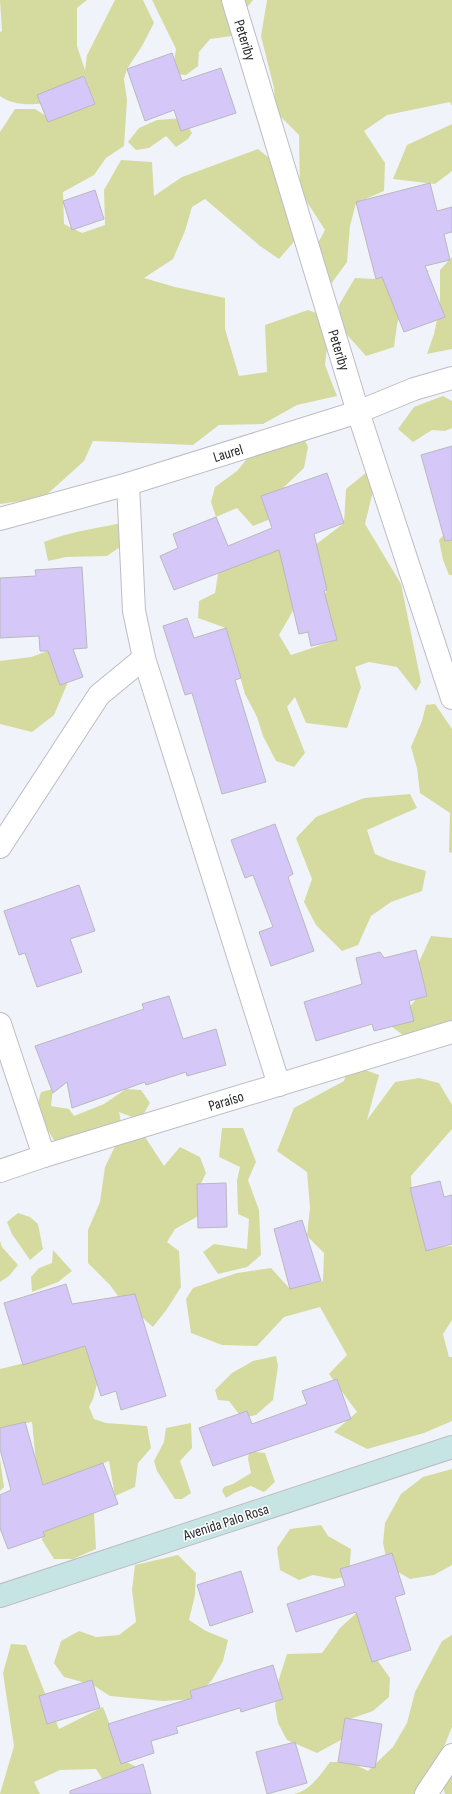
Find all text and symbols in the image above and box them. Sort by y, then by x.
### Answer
street label: Peteriby [229,17,260,63]
street label: Peteriby [323,327,354,373]
street label: Laurel [211,440,245,467]
street label: Paraíso [206,1087,246,1116]
street label: Avenida Palo Rosa [180,1500,272,1546]

